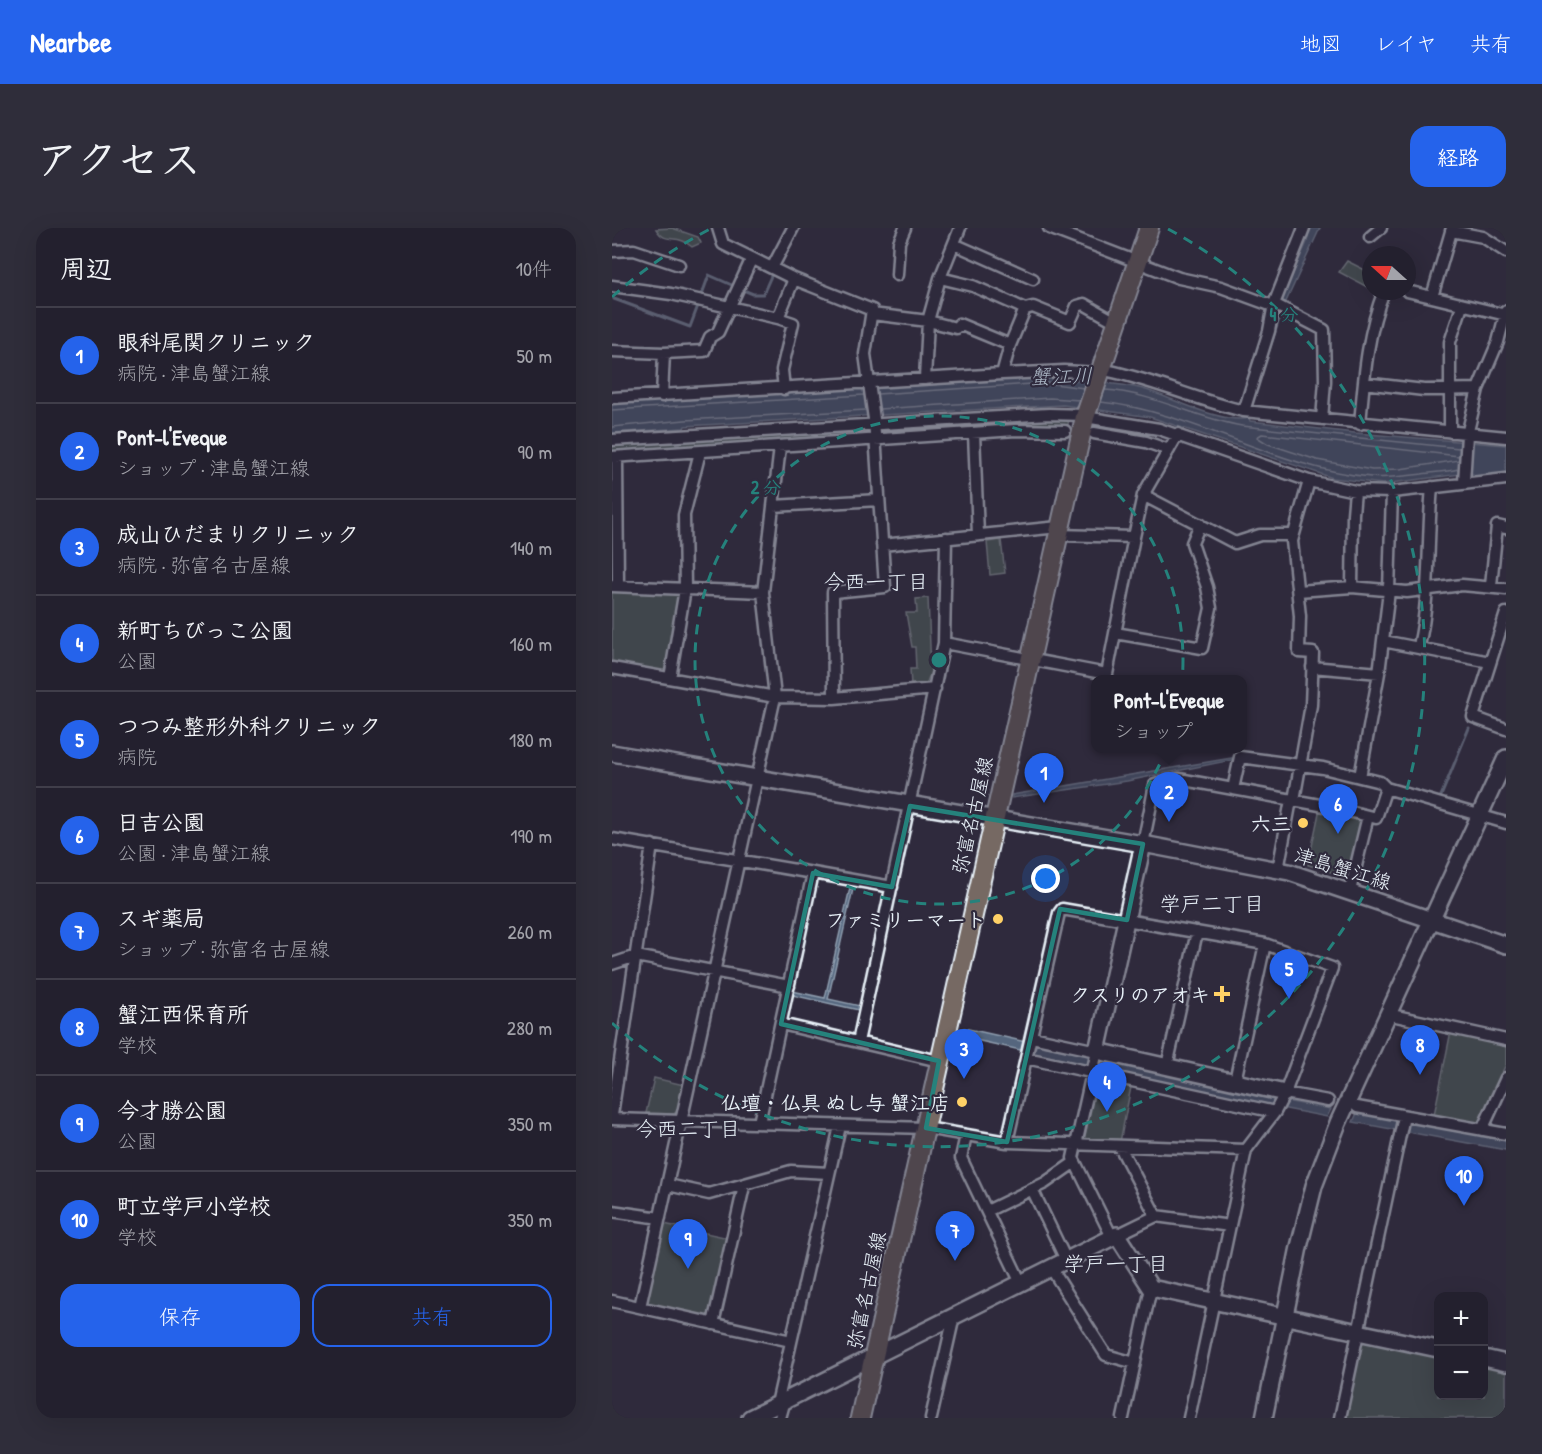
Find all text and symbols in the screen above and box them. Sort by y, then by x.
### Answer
text: Nearbee [30,23,112,61]
text: 地図 [1300,29,1342,58]
text: レイヤ [1375,29,1437,58]
text: 共有 [1470,29,1512,58]
button: 経路 [1410,126,1506,187]
text: アクセス [36,130,201,187]
north arrow [1362,246,1416,300]
text: 周辺 [60,251,112,286]
text: 10件 [516,255,552,282]
text: 4 分 [1270,302,1298,327]
text: 眼科尾関クリニック [117,327,315,357]
text: 1 [76,342,83,369]
text: 50 m [516,342,552,369]
text: 病院 · 津島蟹江線 [117,359,270,386]
water label: 蟹江川 [1029,361,1093,391]
text: Pont-l'Eveque [117,422,227,452]
text: 2 [75,438,84,465]
text: 90 m [518,438,552,465]
text: ショップ · 津島蟹江線 [117,454,309,481]
text: 2 分 [751,475,781,500]
text: 成山ひだまりクリニック [117,519,359,549]
text: 3 [75,534,84,561]
text: 140 m [510,534,552,561]
text: 病院 · 弥富名古屋線 [117,551,290,578]
district label: 今西一丁目 [824,567,929,596]
text: 新町ちびっこ公園 [117,615,293,645]
text: 4 [76,630,83,657]
text: 160 m [510,630,552,657]
text: 公園 [117,647,157,674]
centre of rings [929,650,949,670]
popup [1091,675,1247,753]
text: Pont-l'Eveque [1114,685,1224,715]
text: つつみ整形外科クリニック [117,711,381,741]
text: ショップ [1114,717,1193,744]
text: 5 [75,726,84,753]
text: 180 m [509,726,552,753]
text: 病院 [117,743,157,770]
street label: 弥富名古屋線 [945,754,999,876]
pin: 1 [1024,754,1064,803]
pin: 2 [1150,772,1188,822]
pin: 6 [1318,784,1358,834]
text: 日吉公園 [117,807,205,837]
place label: 六三 [1251,810,1291,837]
marker: 六三 [1296,816,1310,830]
text: 6 [76,822,83,849]
text: 190 m [510,822,552,849]
text: 公園 · 津島蟹江線 [117,839,270,866]
street label: 津島蟹江線 [1291,840,1395,896]
your location [1031,864,1060,893]
district label: 学戸二丁目 [1160,889,1265,918]
text: スギ薬局 [117,903,205,933]
place label: ファミリーマート [825,906,986,933]
marker: ファミリーマート [991,912,1005,926]
text: 7 [75,918,84,945]
text: 260 m [508,918,552,945]
text: ショップ · 弥富名古屋線 [117,935,329,962]
pin: 5 [1270,950,1308,999]
place label: クスリのアオキ [1070,981,1210,1008]
marker: クスリのアオキ [1215,987,1229,1001]
text: 蟹江西保育所 [117,999,249,1029]
text: 8 [75,1014,84,1041]
text: 280 m [507,1014,552,1041]
pin: 8 [1400,1026,1440,1075]
pin: 3 [944,1030,984,1079]
text: 学校 [117,1031,157,1058]
pin: 4 [1088,1062,1126,1112]
place label: 仏壇・仏具 ぬし与 蟹江店 [721,1089,950,1116]
text: 今才勝公園 [117,1095,227,1125]
marker: 仏壇・仏具 ぬし与 蟹江店 [955,1095,969,1109]
text: 9 [76,1110,83,1137]
text: 350 m [507,1110,552,1137]
district label: 今西二丁目 [636,1114,741,1143]
text: 公園 [117,1127,157,1154]
pin: 10 [1444,1156,1484,1206]
text: 町立学戸小学校 [117,1191,271,1221]
text: 10 [71,1206,88,1233]
text: 350 m [507,1206,552,1233]
pin: 7 [936,1212,974,1261]
pin: 9 [668,1220,708,1269]
text: 学校 [117,1223,157,1250]
street label: 弥富名古屋線 [840,1229,892,1351]
district label: 学戸一丁目 [1064,1249,1169,1278]
button: 保存 [60,1284,300,1347]
button: 共有 [312,1284,552,1347]
map controls [1434,1292,1488,1400]
button: + [1434,1292,1488,1346]
button: − [1434,1346,1488,1400]

